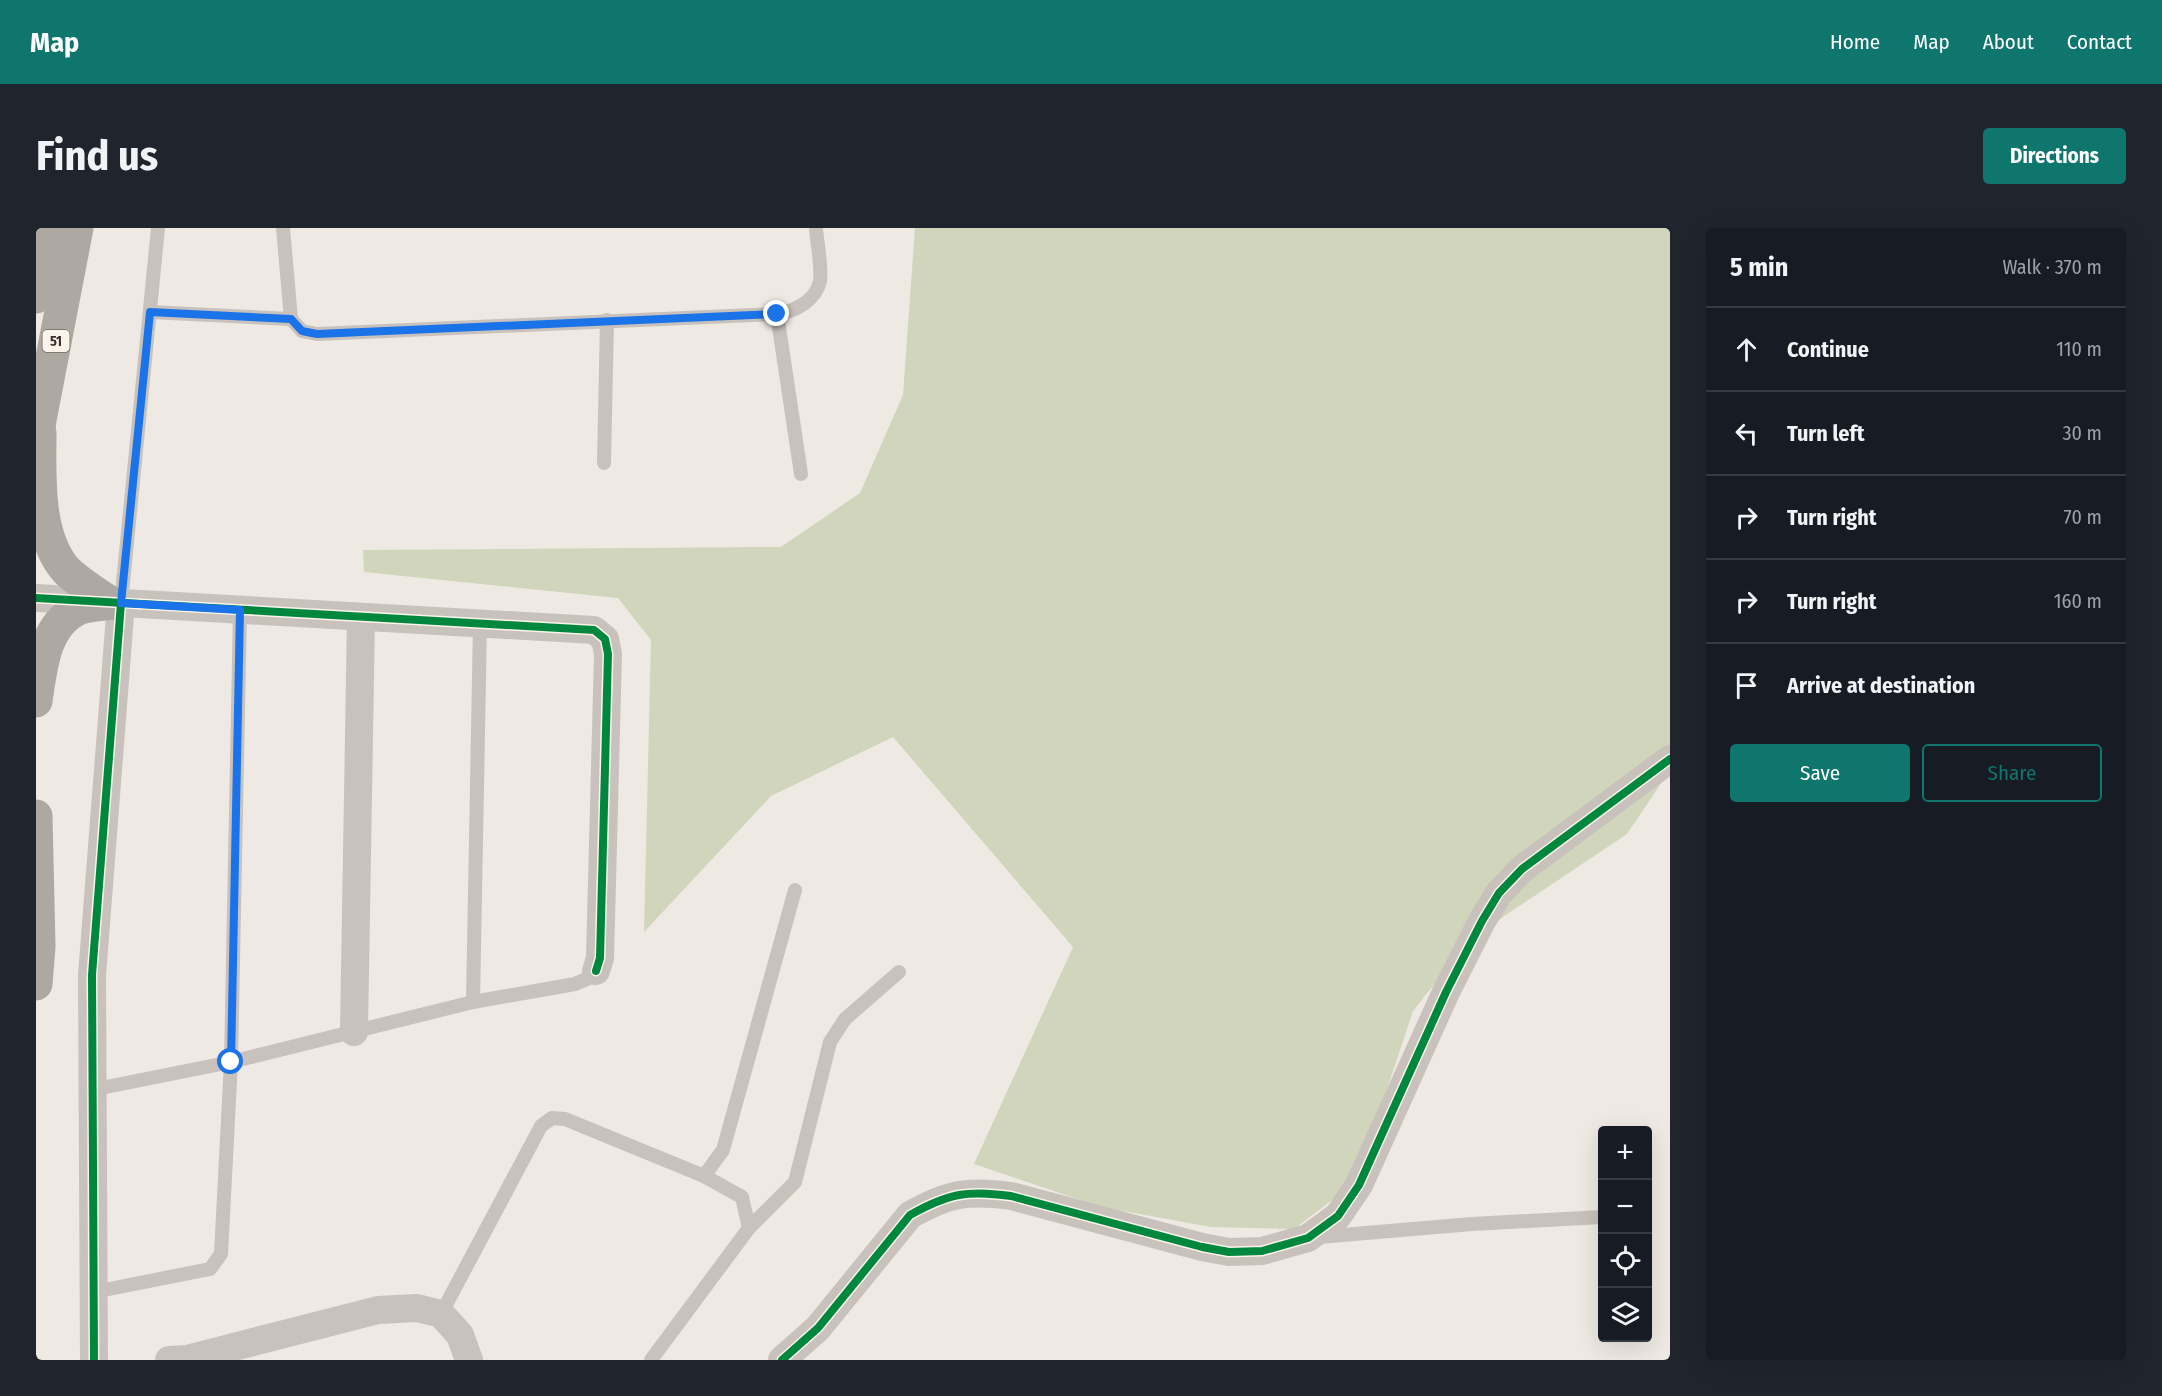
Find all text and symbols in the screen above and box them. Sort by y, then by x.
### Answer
text: Map [30,26,79,59]
text: Home [1830,29,1880,55]
text: Map [1913,29,1950,55]
text: About [1983,29,2034,55]
text: Contact [2067,29,2132,55]
button: Directions [1983,128,2126,184]
text: Find us [36,131,158,181]
text: 5 min [1730,252,1788,283]
text: Walk · 370 m [2002,255,2102,279]
route end [763,300,789,326]
road number: 51 [43,330,70,352]
icon: ahead [1730,333,1763,366]
text: Continue [1787,336,1869,363]
text: 110 m [2056,337,2102,361]
icon: left [1730,417,1763,450]
text: Turn left [1787,420,1865,447]
text: 30 m [2062,421,2102,445]
icon: right [1730,501,1763,534]
text: Turn right [1787,504,1876,531]
text: 70 m [2064,505,2102,529]
icon: right [1730,585,1763,618]
text: Turn right [1787,588,1876,615]
text: 160 m [2054,589,2102,613]
icon: arrive [1730,669,1763,702]
text: Arrive at destination [1787,672,1975,699]
button: Save [1730,744,1910,802]
button: Share [1922,744,2102,802]
route start [217,1048,243,1074]
map controls [1598,1126,1652,1342]
button: + [1598,1126,1652,1180]
button: − [1598,1180,1652,1234]
button: locate [1598,1234,1652,1288]
button: layers [1598,1288,1652,1342]

